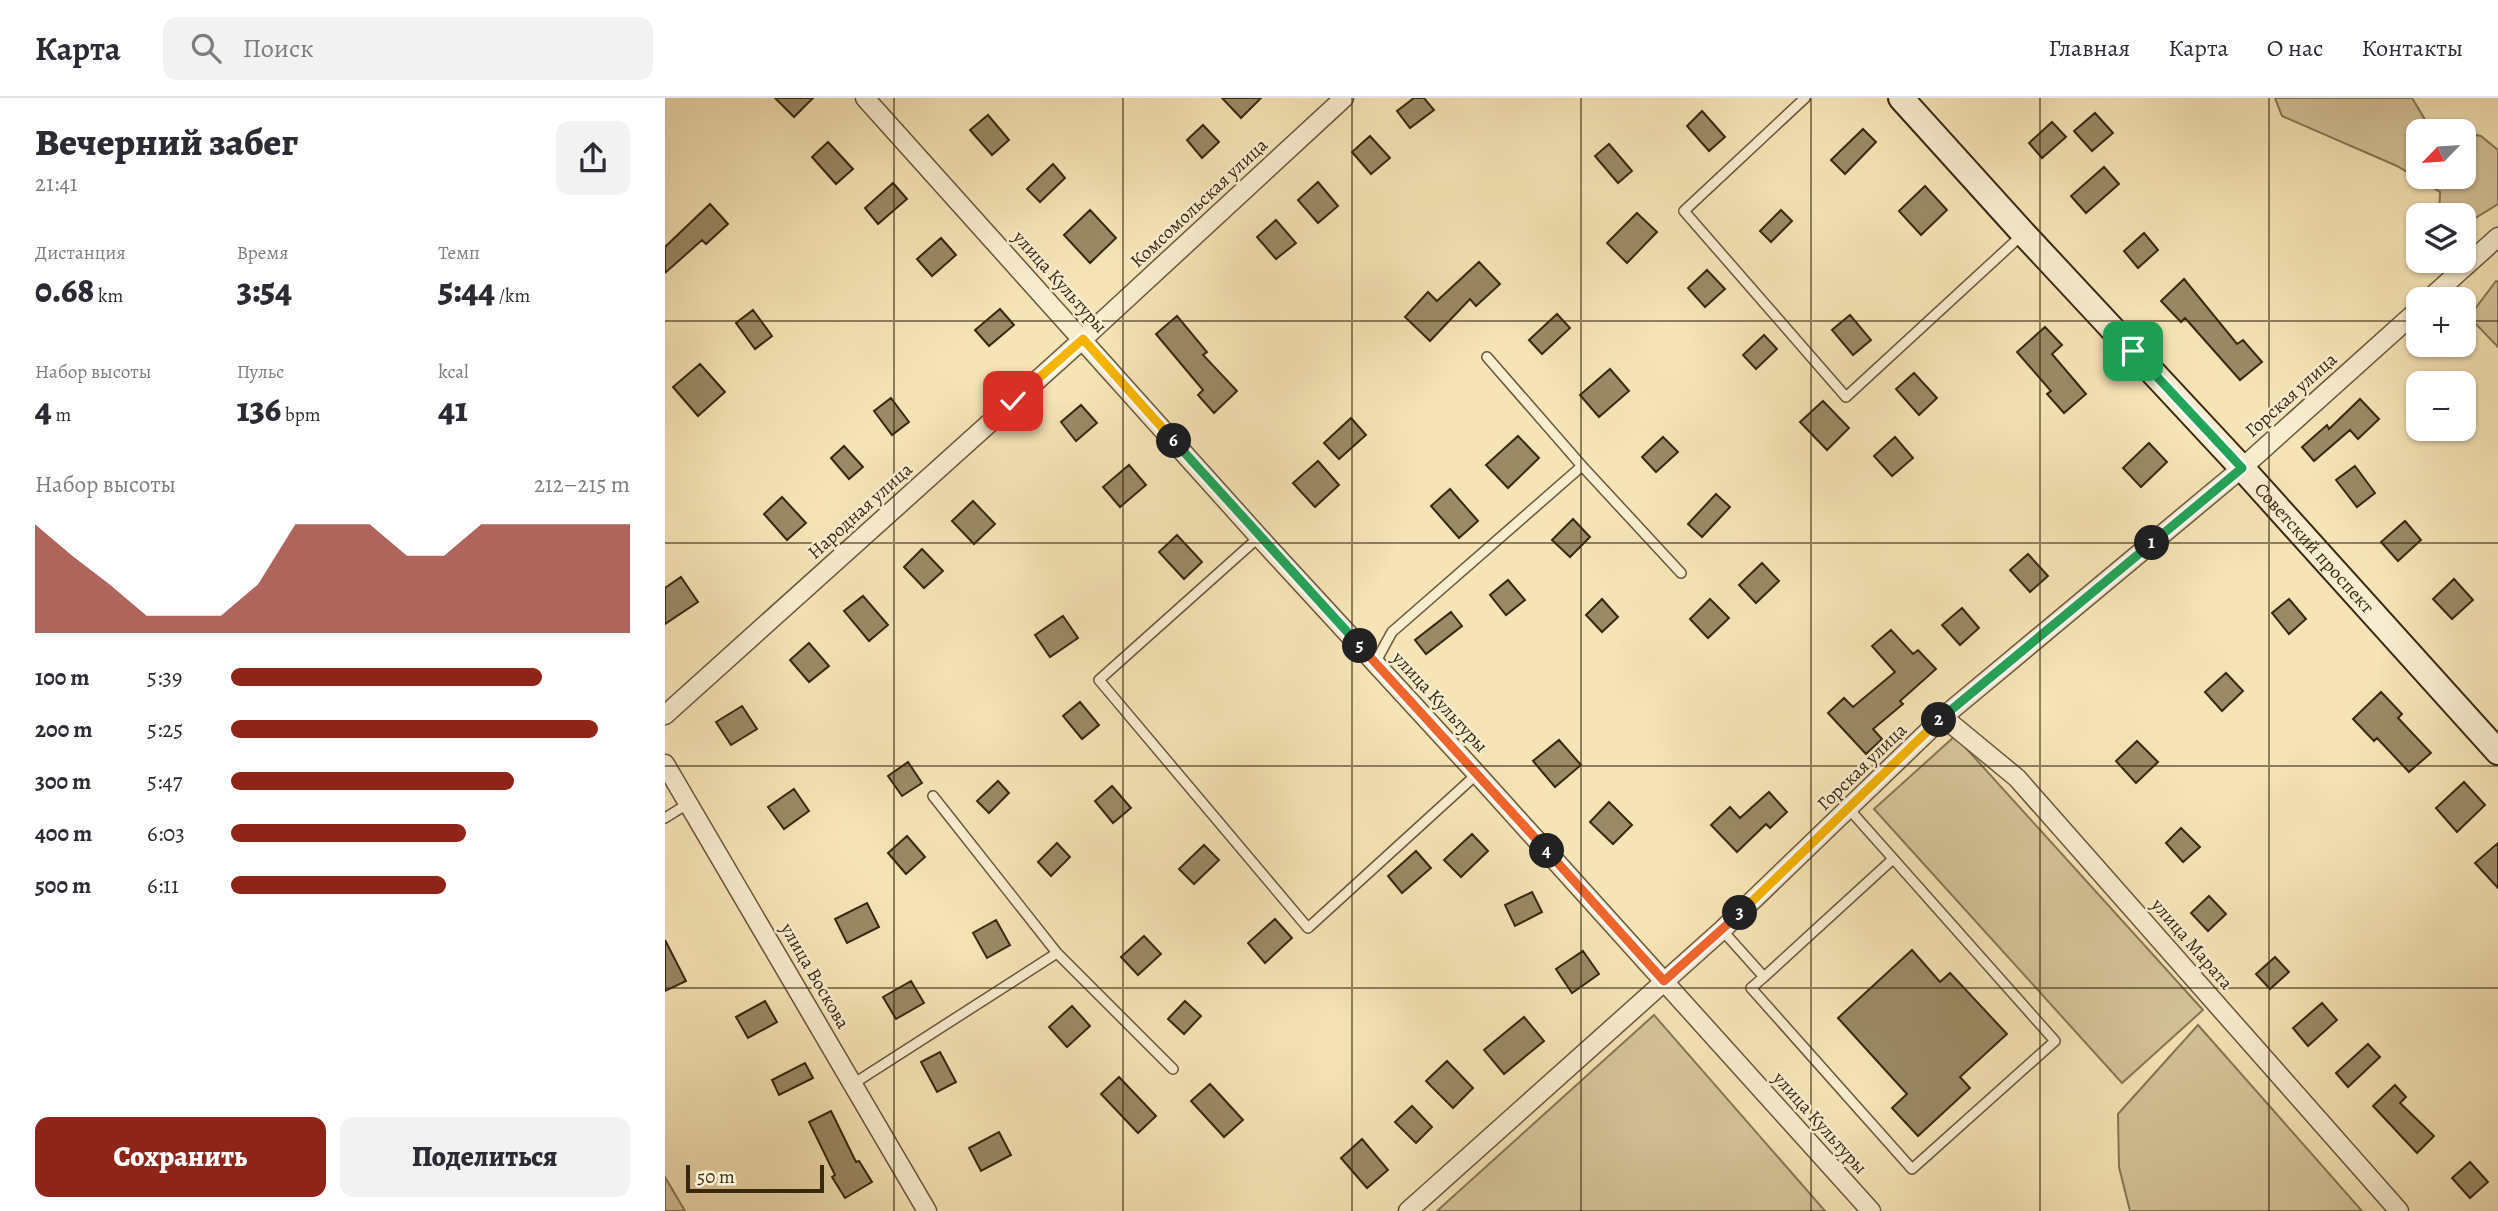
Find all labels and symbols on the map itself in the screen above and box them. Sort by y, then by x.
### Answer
north arrow [2406,119,2476,189]
street label: Комсомольская улица [1125,132,1274,274]
street label: улица Культуры [1006,224,1113,339]
pin [2103,321,2163,381]
street label: Горская улица [2239,347,2343,443]
pin [983,371,1043,431]
pin: 6 [1156,424,1191,458]
street label: Народная улица [802,457,918,565]
street label: Советский проспект [2248,477,2380,620]
pin: 1 [2135,526,2169,560]
pin: 5 [1343,628,1377,664]
street label: улица Культуры [1386,645,1494,758]
pin: 2 [1921,702,1957,738]
street label: Горская улица [1811,717,1913,816]
pin: 4 [1529,834,1565,868]
street label: улица Марата [2145,892,2239,995]
pin: 3 [1723,896,1757,930]
street label: улица Воскова [774,917,856,1034]
street label: улица Культуры [1766,1065,1873,1180]
scale bar [686,1162,824,1194]

